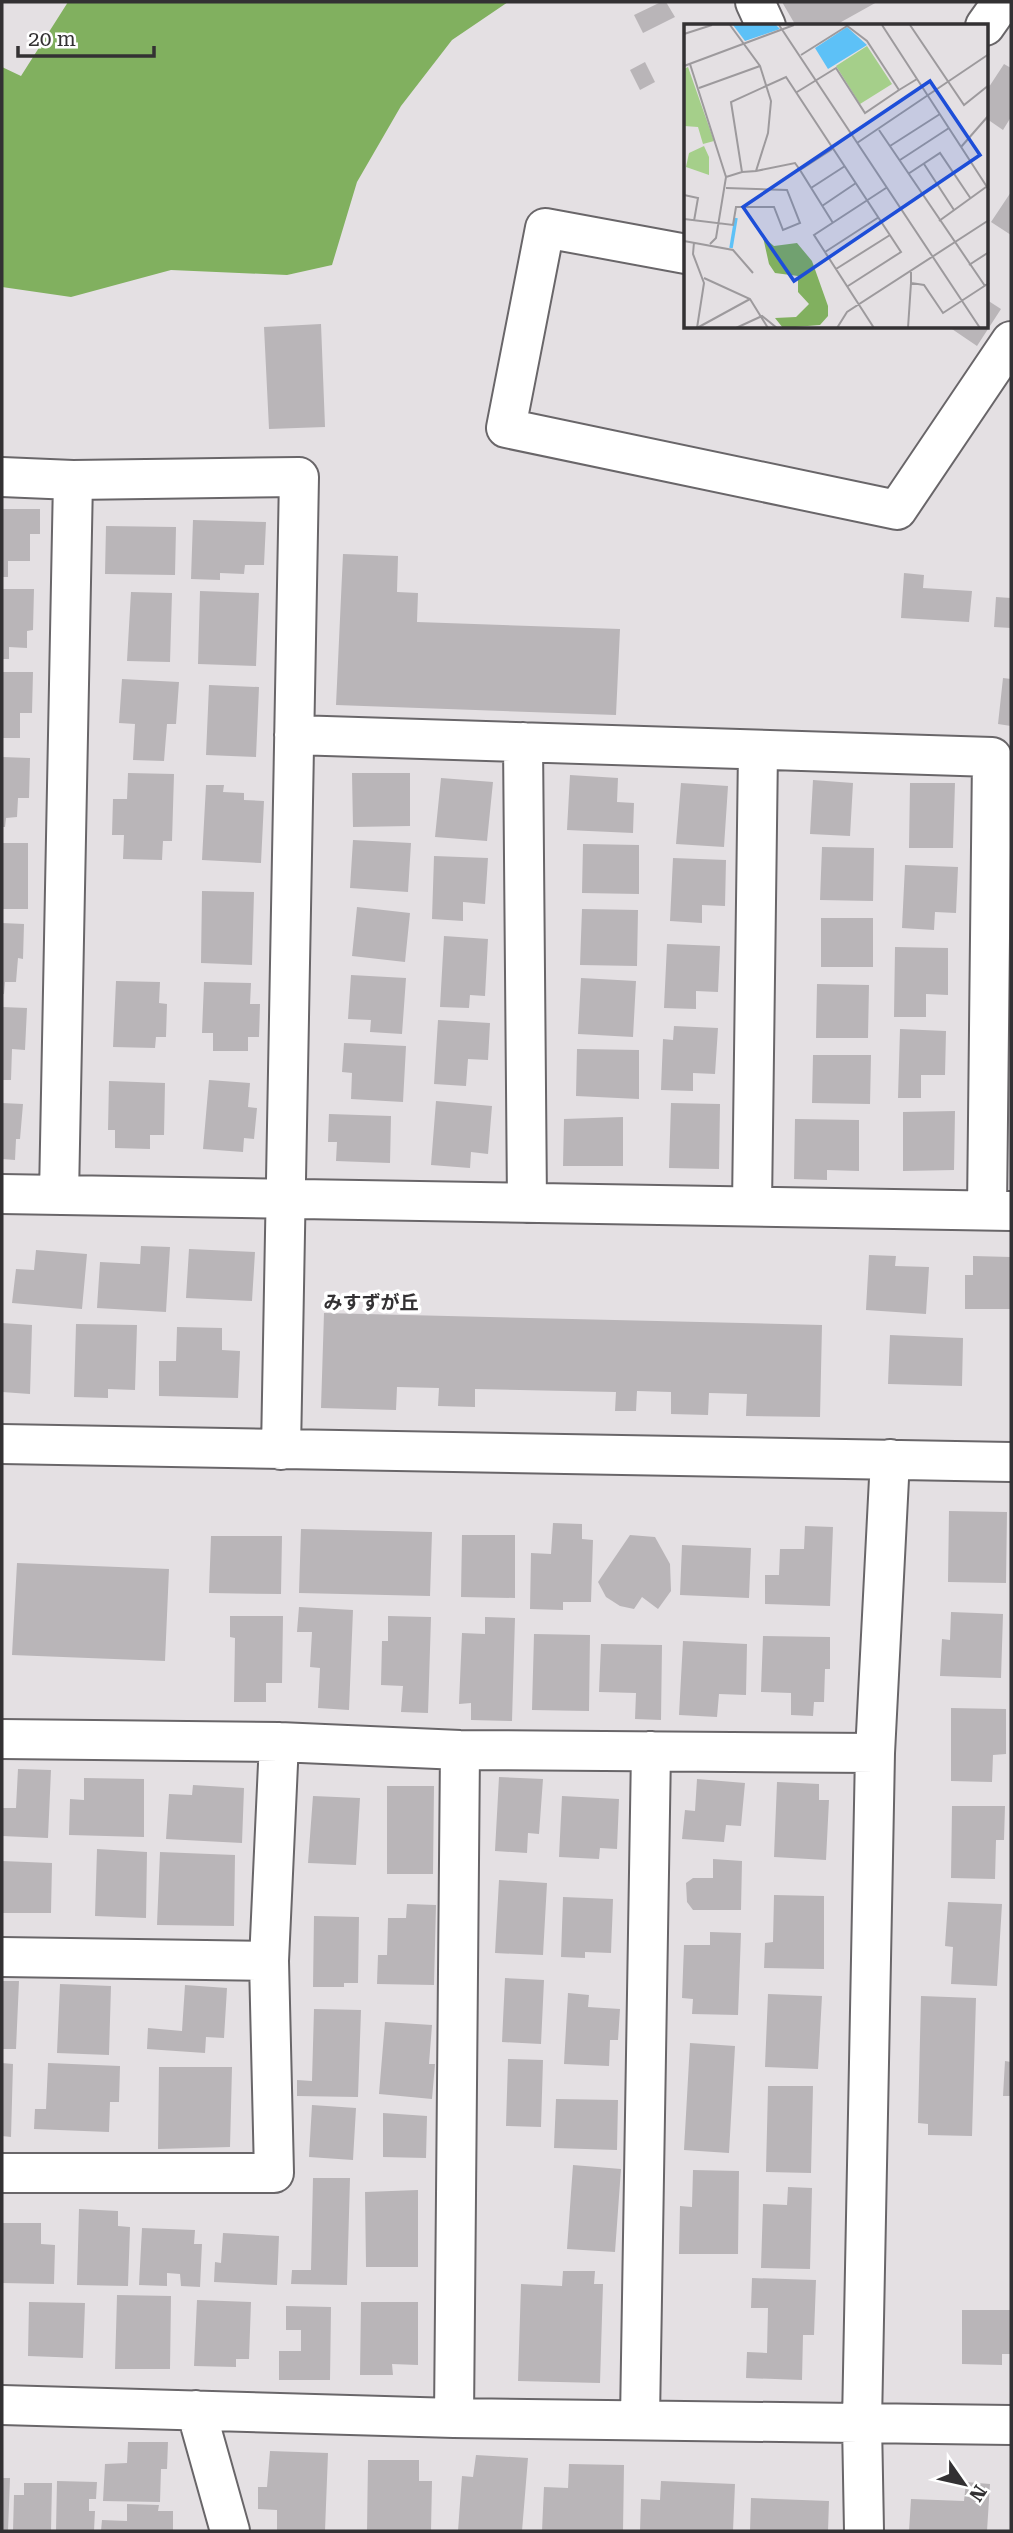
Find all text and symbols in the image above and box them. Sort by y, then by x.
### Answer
scale bar [18,14,154,58]
inset map [684,24,988,329]
text: 20 m [28,27,76,51]
district label: みすずが丘 [323,1291,419,1314]
north arrow [929,2449,999,2519]
text: N [964,2481,991,2506]

